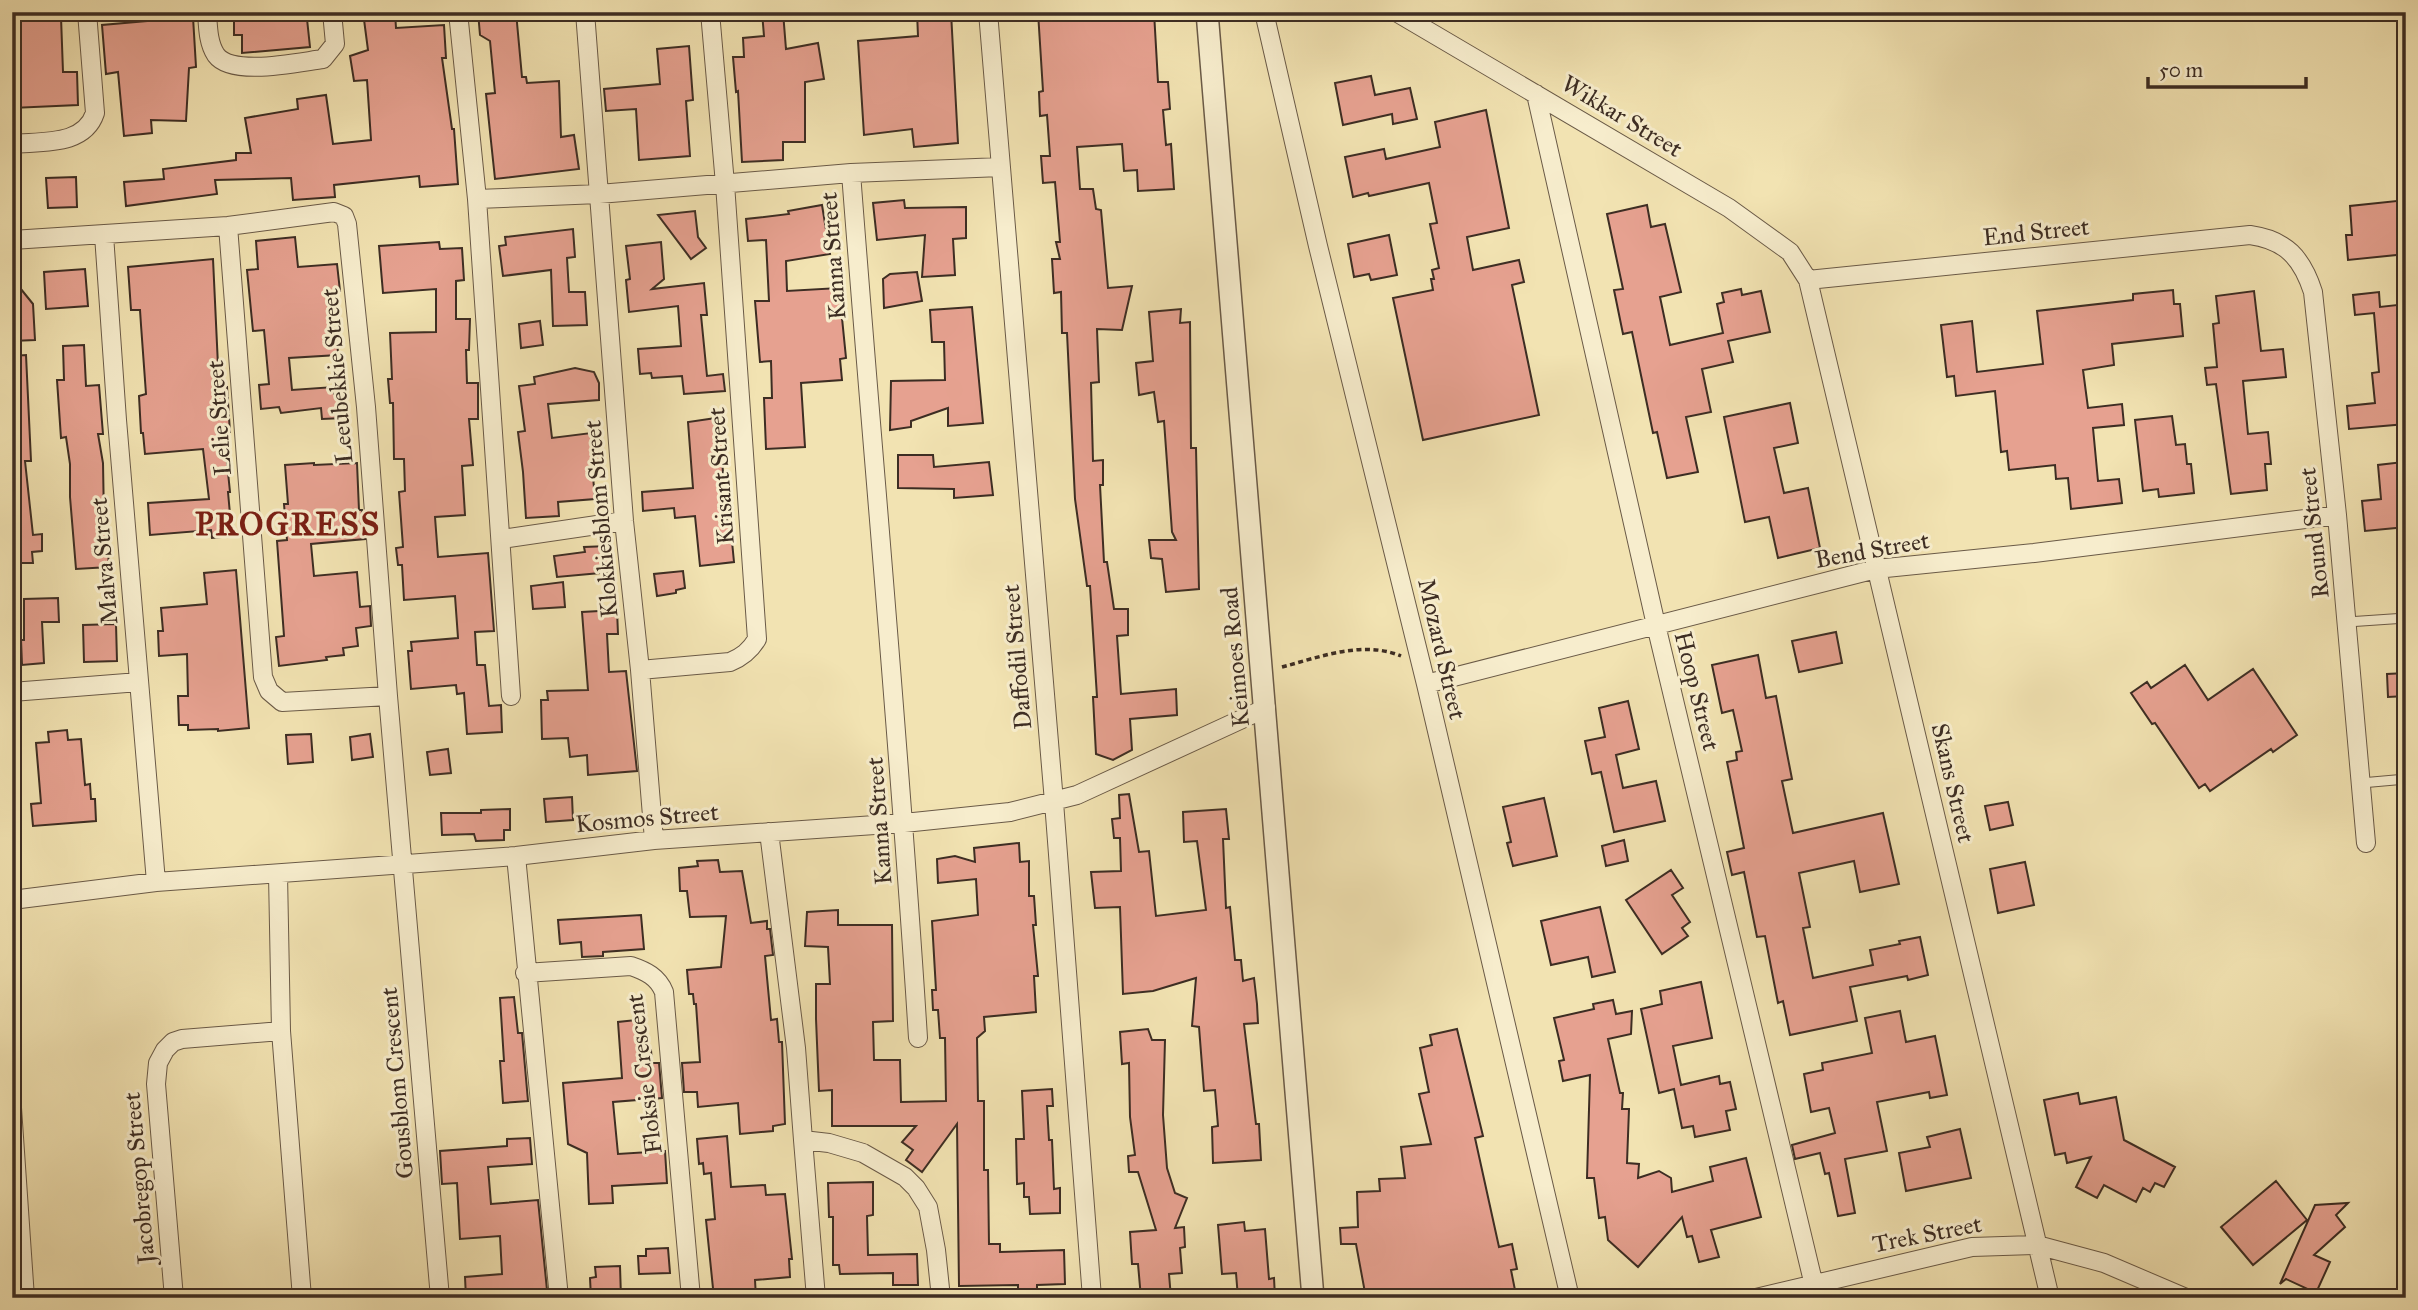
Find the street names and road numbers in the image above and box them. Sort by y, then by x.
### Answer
street label: Wikkar Street [1556,68,1688,164]
street label: Kanna Street [814,191,852,321]
street label: End Street [1981,211,2091,253]
street label: Leeubekkie Street [314,287,360,465]
street label: Lelie Street [200,359,238,477]
street label: Krisant Street [701,406,741,546]
street label: Klokkiesblom Street [577,418,625,619]
street label: Round Street [2292,466,2336,600]
street label: Malva Street [83,496,124,626]
street label: Bend Street [1812,525,1932,575]
street label: Mozard Street [1411,576,1473,723]
street label: Daffodil Street [996,583,1038,731]
street label: Keimoes Road [1214,586,1256,728]
street label: Hoop Street [1668,628,1726,754]
street label: Skans Street [1925,720,1981,846]
street label: Kanna Street [860,756,898,886]
street label: Kosmos Street [574,797,720,839]
street label: Gousblom Crescent [374,985,420,1180]
street label: Floksie Crescent [619,992,669,1156]
street label: Jacobregop Street [117,1090,162,1268]
street label: Trek Street [1870,1209,1985,1259]

